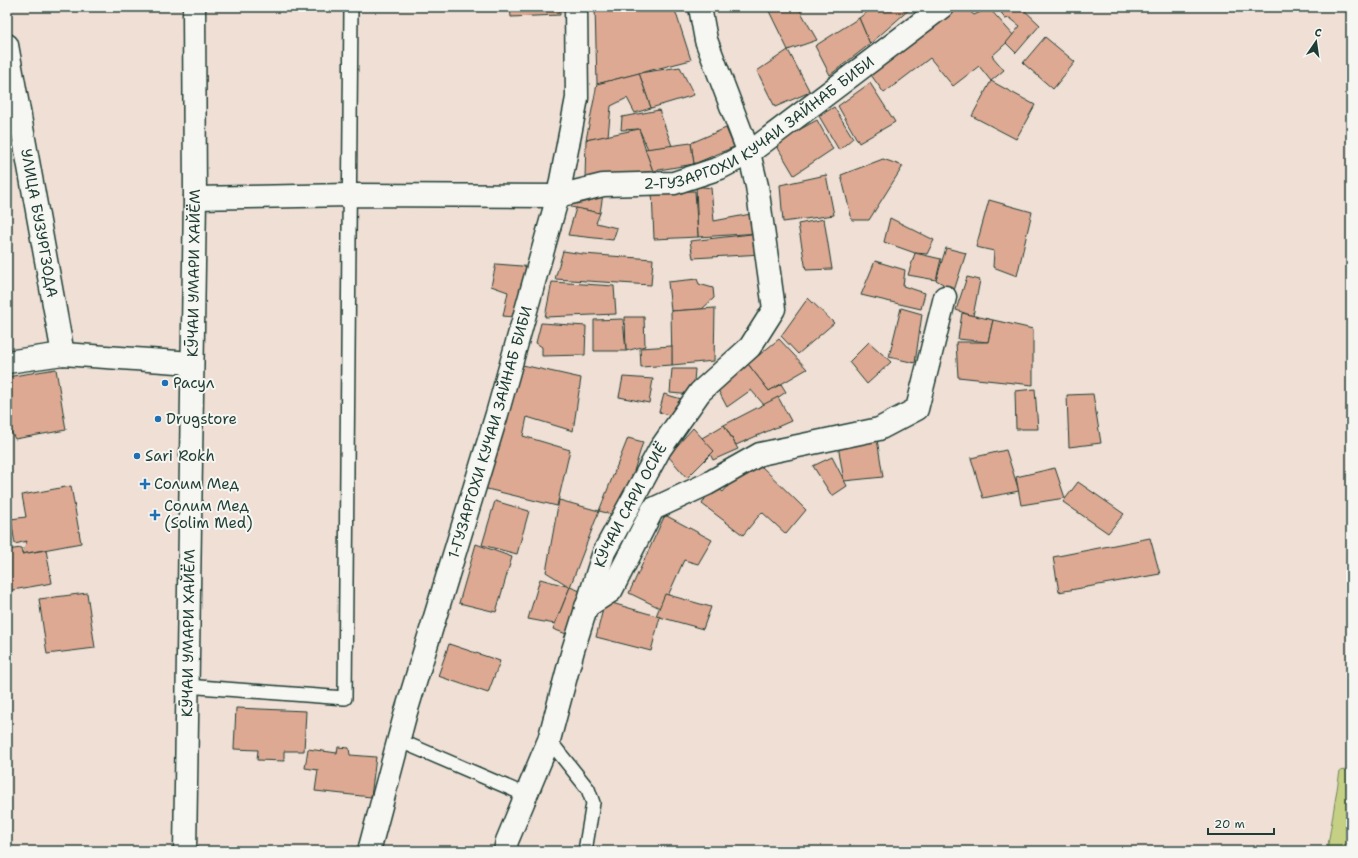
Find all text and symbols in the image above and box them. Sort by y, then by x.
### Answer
north arrow [1296,22,1336,62]
text: С [1313,25,1323,41]
street label: 2-ГУЗАРГОХИ КУЧАИ ЗАЙНАБ БИБИ [643,52,878,194]
street label: УЛИЦА БУЗУРГЗОДА [16,147,63,299]
street label: КӮЧАИ УМАРИ ХАЙЁМ [183,189,205,357]
street label: 1-ГУЗАРГОХИ КУЧАИ ЗАЙНАБ БИБИ [443,304,537,561]
place label: Расул [173,373,215,393]
marker: Расул [160,378,170,388]
place label: Drugstore [166,409,237,429]
marker: Drugstore [153,414,163,424]
street label: КӮЧАИ САРИ ОСИЁ [590,439,671,570]
place label: Sari Rokh [145,446,215,466]
marker: Sari Rokh [132,451,142,461]
place label: Солим Мед [154,474,239,494]
marker: Солим Мед [139,478,151,490]
place label: Солим Мед (Solim Med) [164,496,253,533]
marker: Солим Мед (Solim Med) [149,509,161,521]
street label: КӮЧАИ УМАРИ ХАЙЁМ [177,548,200,717]
scale bar [1208,810,1274,836]
text: 20 m [1214,816,1245,832]

